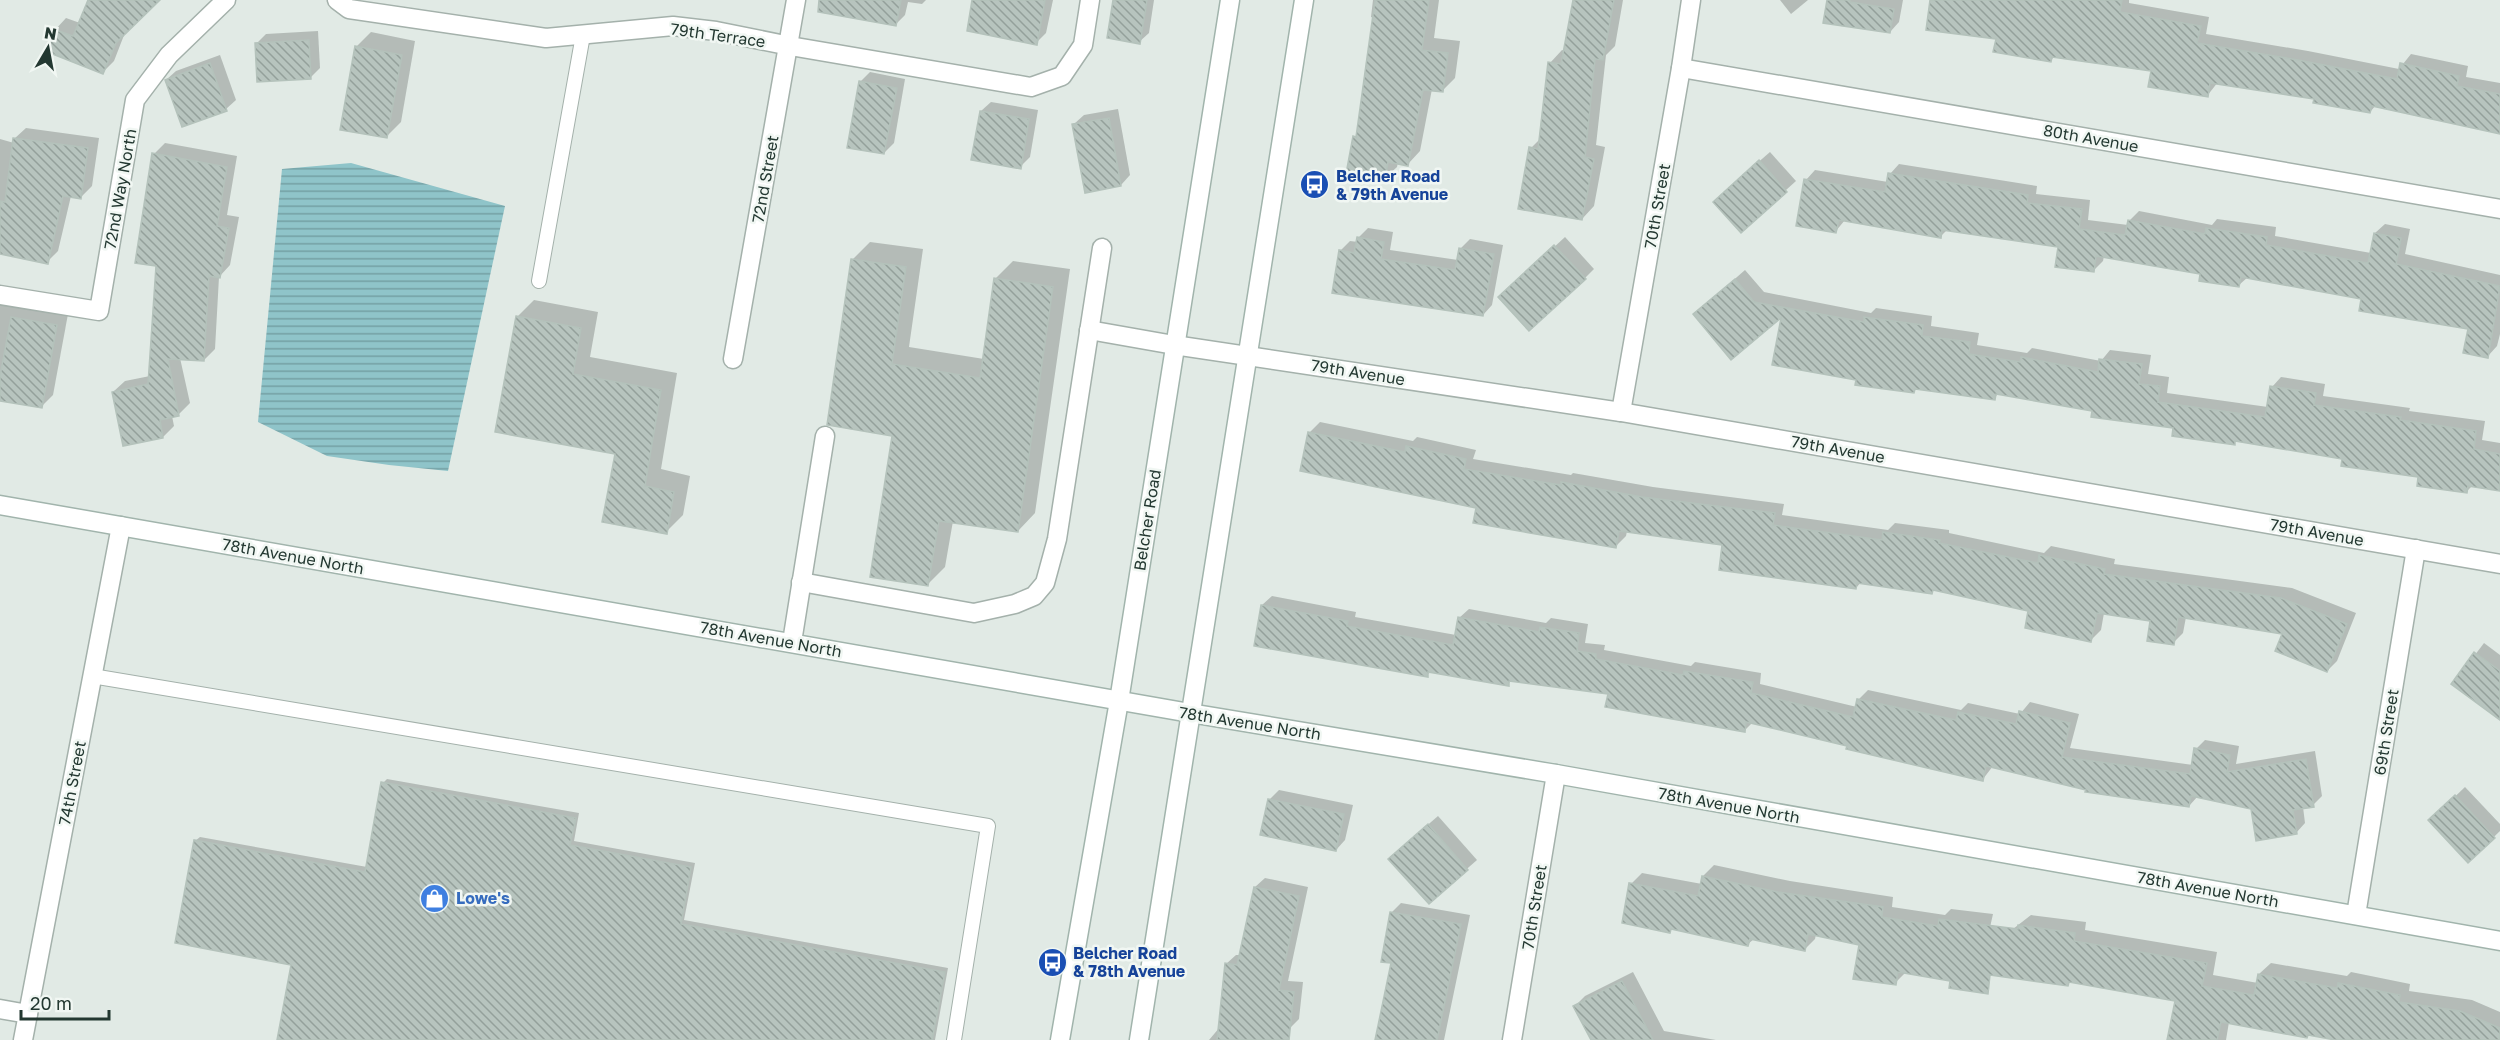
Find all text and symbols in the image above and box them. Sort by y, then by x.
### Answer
north arrow [18,18,78,78]
street label: 79th Terrace [669,18,767,52]
text: N [43,22,58,44]
street label: 80th Avenue [2042,120,2140,156]
street label: 72nd Way North [100,127,140,251]
street label: 72nd Street [747,134,783,224]
street label: 70th Street [1640,162,1674,250]
place label: Belcher Road & 79th Avenue [1336,166,1448,204]
bus stop icon: Belcher Road & 79th Avenue [1299,169,1331,201]
street label: 79th Avenue [1310,355,1406,389]
street label: 79th Avenue [1790,431,1886,467]
street label: Belcher Road [1129,468,1165,572]
street label: 79th Avenue [2269,514,2365,550]
street label: 78th Avenue North [221,534,365,578]
street label: 78th Avenue North [699,617,843,661]
street label: 69th Street [2369,687,2403,777]
street label: 78th Avenue North [1178,702,1322,744]
street label: 74th Street [54,739,90,827]
street label: 78th Avenue North [1657,783,1801,827]
street label: 70th Street [1517,863,1551,951]
street label: 78th Avenue North [2136,867,2280,911]
shop icon: Lowe's [419,882,451,914]
place label: Lowe's [456,888,510,908]
place label: Belcher Road & 78th Avenue [1073,943,1185,981]
bus stop icon: Belcher Road & 78th Avenue [1036,946,1068,978]
scale bar [21,983,110,1021]
text: 20 m [30,992,72,1014]

